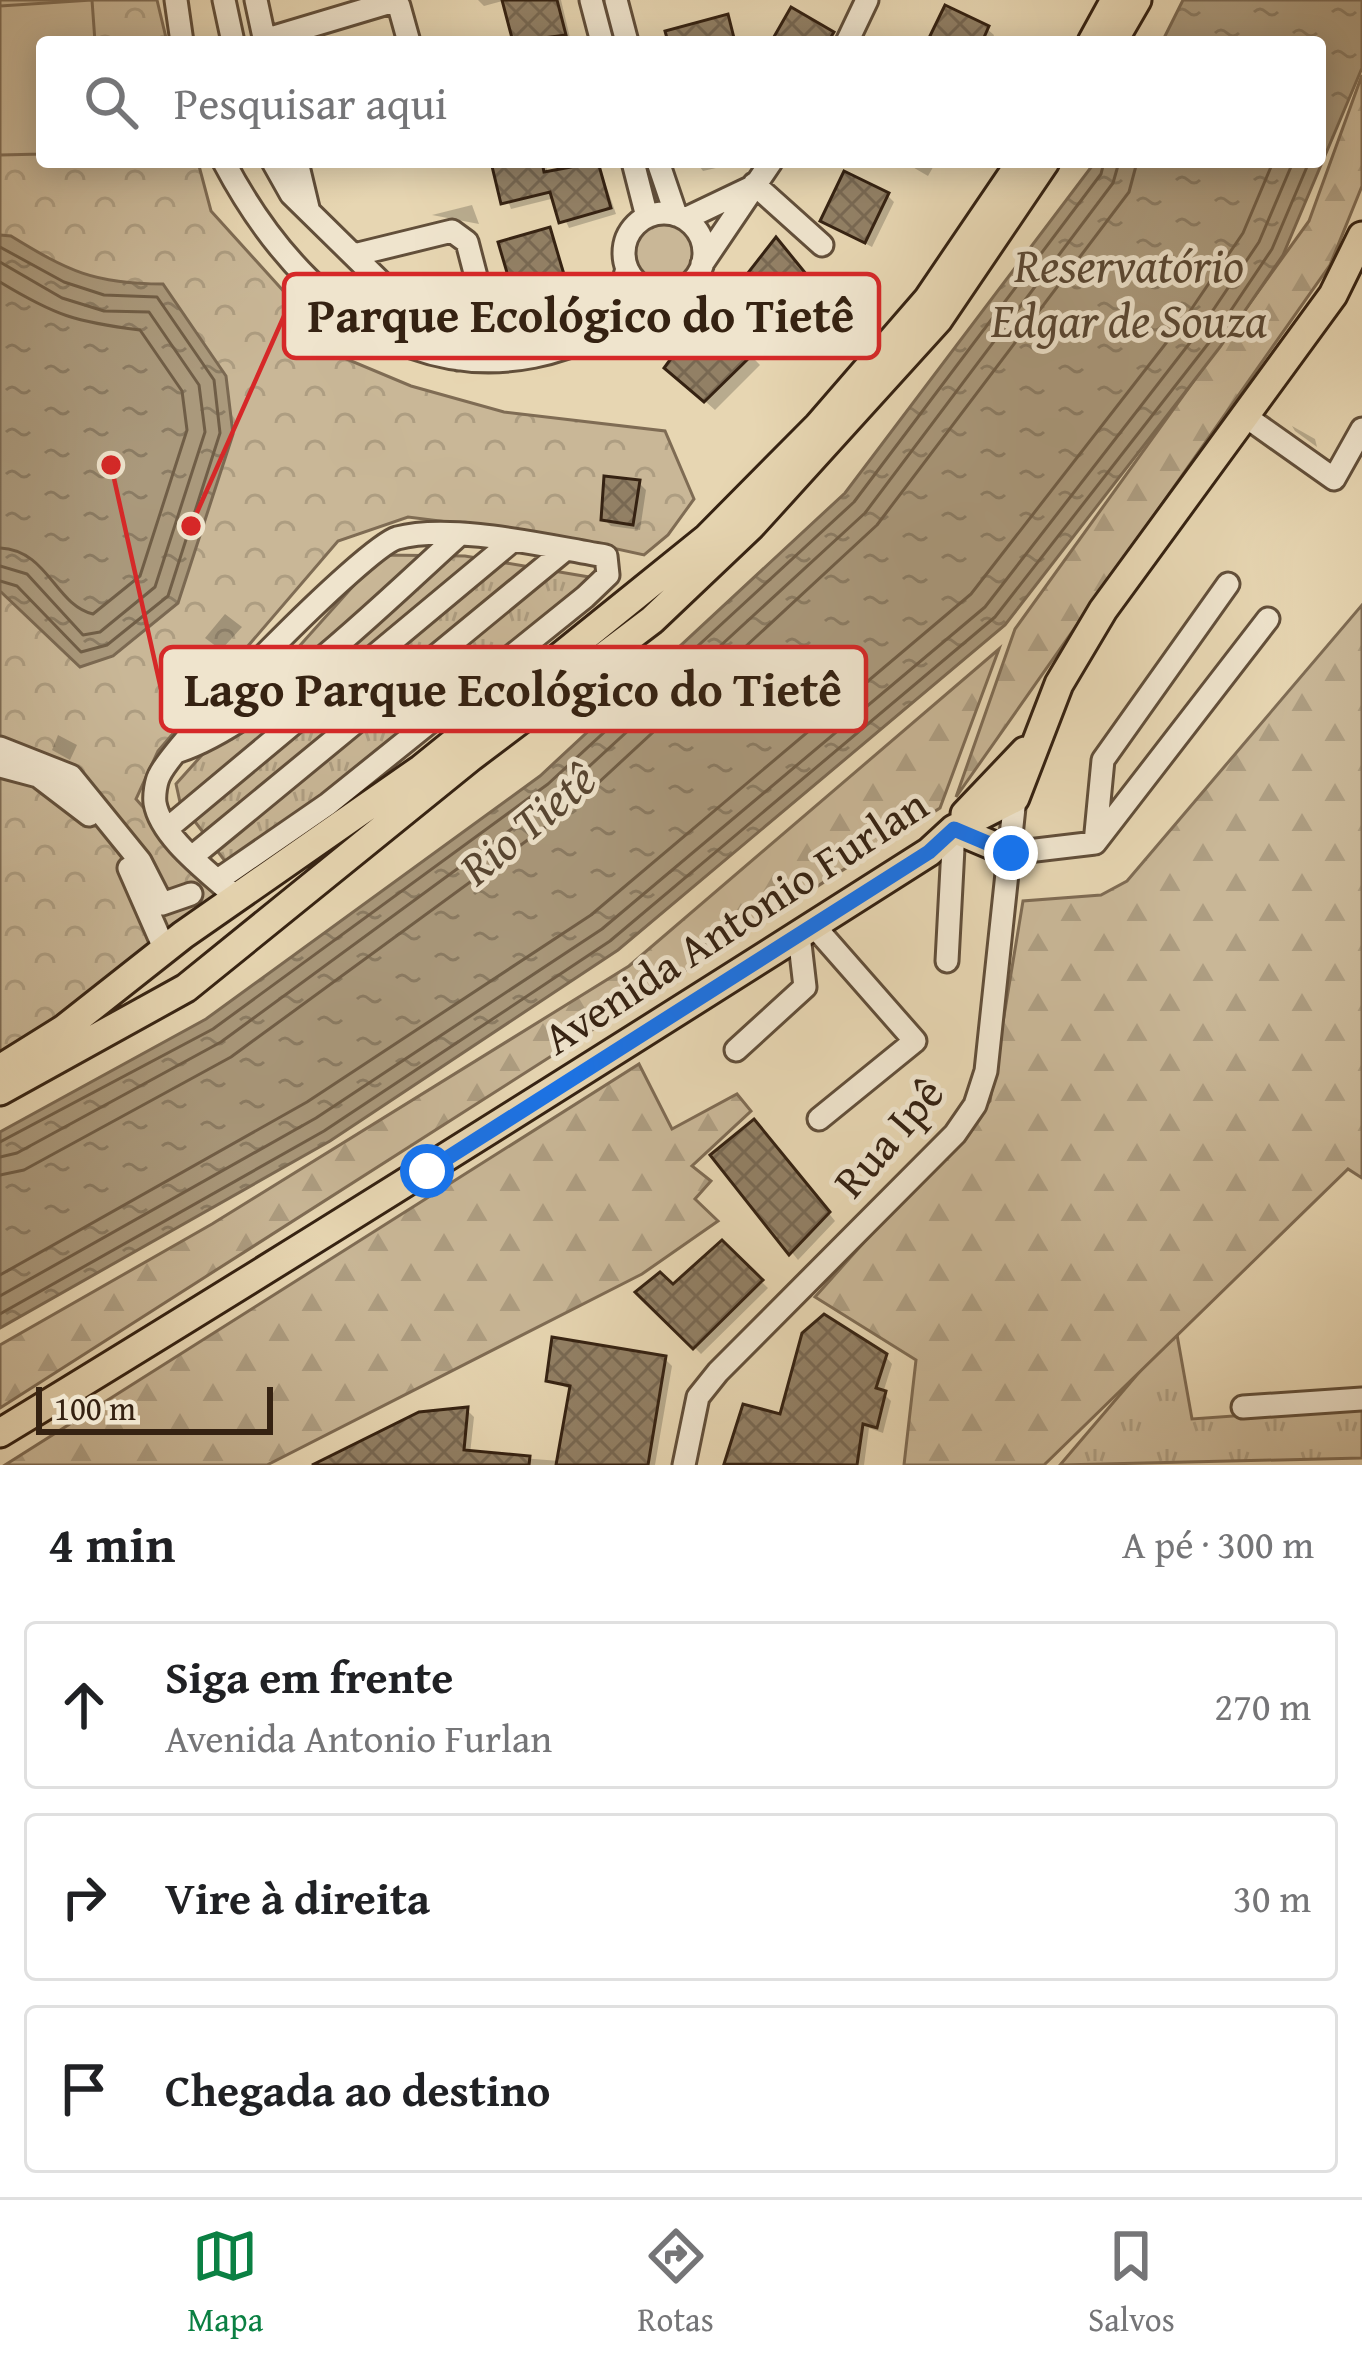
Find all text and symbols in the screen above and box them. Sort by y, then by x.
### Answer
search box [36,36,1326,168]
icon: search [78,69,144,135]
text: Pesquisar aqui [174,70,447,135]
water label: Reservatório Edgar de Souza [990,229,1267,355]
callout: Parque Ecológico do Tietê [284,274,879,358]
text: Parque Ecológico do Tietê [308,279,854,350]
callout: Lago Parque Ecológico do Tietê [161,647,866,731]
text: Lago Parque Ecológico do Tietê [184,653,842,724]
water label: Rio Tietê [442,744,611,902]
street label: Avenida Antonio Furlan [530,772,940,1070]
route end [984,826,1038,880]
street label: Rua Ipê [817,1062,958,1211]
route start [400,1144,454,1198]
scale bar [36,1381,273,1434]
text: 100 m [54,1384,136,1432]
text: 4 min [48,1506,175,1581]
text: A pé · 300 m [1122,1515,1314,1572]
text: Siga em frente [165,1644,453,1709]
icon: ahead [51,1672,117,1738]
text: 270 m [1214,1677,1311,1734]
text: Avenida Antonio Furlan [165,1709,552,1766]
icon: right [51,1864,117,1930]
text: Vire à direita [165,1865,430,1930]
text: 30 m [1233,1869,1311,1926]
icon: arrive [51,2056,117,2122]
text: Chegada ao destino [165,2057,550,2122]
tab: Mapa [187,2223,263,2343]
tab: Rotas [638,2223,714,2343]
tab: Salvos [1088,2223,1175,2343]

